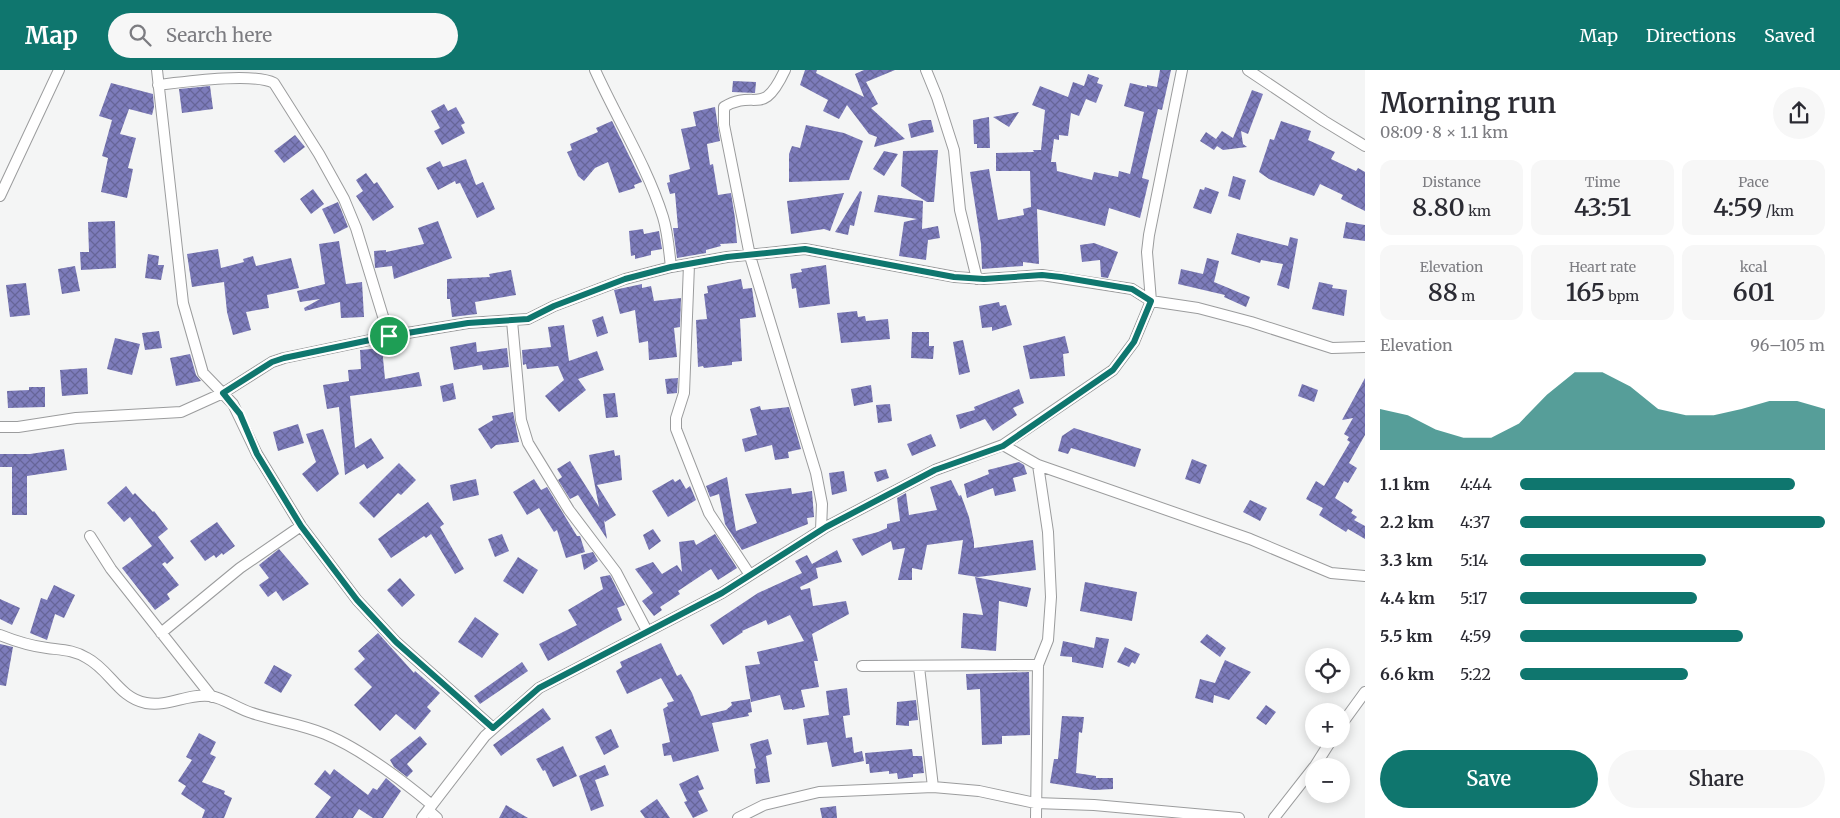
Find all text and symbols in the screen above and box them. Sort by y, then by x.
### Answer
search box [108,13,458,58]
text: Map [25,20,78,51]
icon: search [126,21,154,49]
text: Search here [166,23,272,47]
text: Map [1580,24,1618,47]
text: Directions [1646,24,1736,47]
text: Saved [1764,24,1815,47]
text: Morning run [1380,85,1556,121]
button: share [1773,87,1825,139]
text: 08:09 · 8 × 1.1 km [1380,122,1508,142]
text: Distance [1422,173,1481,191]
text: Time [1585,173,1620,191]
text: Pace [1738,173,1769,191]
text: 8.80 [1412,191,1465,223]
text: 43:51 [1574,191,1631,223]
text: 4:59 [1713,191,1762,223]
text: km [1465,202,1491,220]
text: /km [1762,202,1794,220]
text: Elevation [1420,258,1483,276]
text: Heart rate [1569,258,1636,276]
text: kcal [1740,258,1767,276]
text: 88 [1428,276,1458,308]
text: 165 [1566,276,1605,308]
text: 601 [1733,276,1774,308]
text: m [1458,287,1475,305]
text: bpm [1605,287,1639,305]
pin [368,315,410,357]
icon: arrive [375,322,403,350]
text: Elevation [1380,335,1453,355]
text: 96–105 m [1750,335,1825,355]
text: 1.1 km [1380,474,1430,494]
text: 4:44 [1460,474,1492,494]
text: 2.2 km [1380,512,1434,532]
text: 4:37 [1460,512,1490,532]
text: 3.3 km [1380,550,1433,570]
text: 5:14 [1460,550,1488,570]
text: 4.4 km [1380,588,1435,608]
text: 5:17 [1460,588,1487,608]
text: 5.5 km [1380,626,1433,646]
text: 4:59 [1460,626,1491,646]
map controls [1305,648,1350,803]
button: locate [1305,648,1350,693]
text: 6.6 km [1380,664,1434,684]
text: 5:22 [1460,664,1491,684]
button: + [1305,703,1350,748]
button: Save [1380,750,1598,808]
button: Share [1608,750,1825,808]
button: − [1305,758,1350,803]

